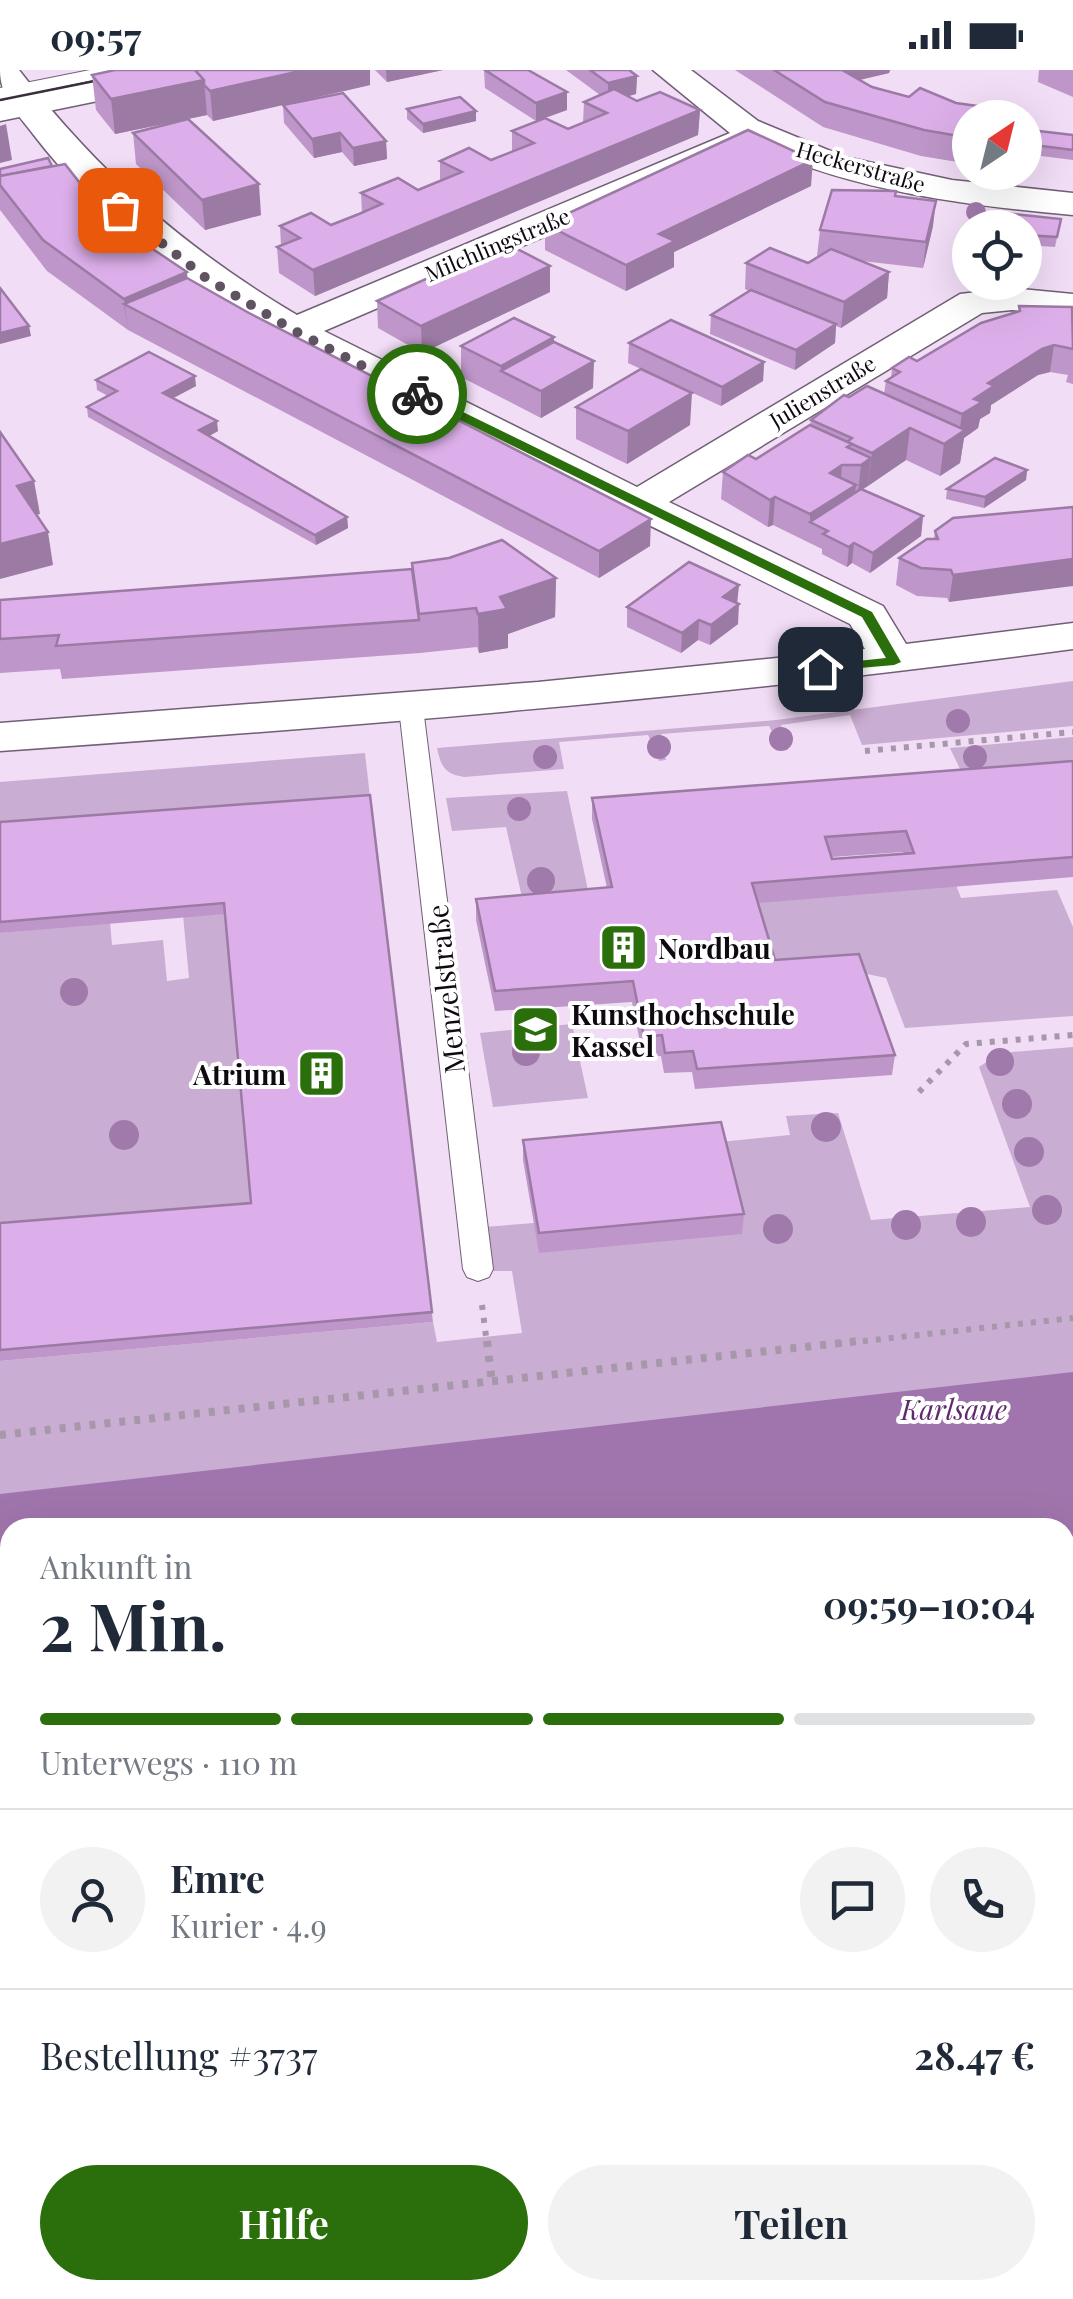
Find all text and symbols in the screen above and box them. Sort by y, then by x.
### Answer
text: 09:57 [50,10,141,61]
north arrow [952,100,1042,190]
map controls [952,100,1042,300]
street label: Heckerstraße [793,133,929,199]
pin [78,168,163,253]
icon: bag [93,183,148,238]
street label: Milchlingstraße [420,200,574,288]
button: locate [952,210,1042,300]
courier [367,344,467,444]
street label: Julienstraße [762,347,881,435]
icon: bike [390,367,445,422]
pin [778,627,863,712]
icon: home [793,642,848,697]
street label: Menzelstraße [418,903,472,1075]
building icon: Nordbau [597,921,649,973]
place label: Nordbau [658,929,771,966]
place label: Kunsthochschule Kassel [571,995,795,1064]
school or university icon: Kunsthochschule Kassel [510,1003,562,1055]
building icon: Atrium [295,1047,347,1099]
place label: Atrium [192,1055,286,1092]
park label: Karlsaue [900,1390,1007,1427]
text: Ankunft in [40,1544,192,1587]
text: 09:59–10:04 [823,1578,1035,1629]
text: 2 Min. [40,1581,227,1667]
text: Unterwegs · 110 m [40,1740,297,1783]
button: person [40,1847,145,1952]
button: chat [800,1847,905,1952]
button: phone [930,1847,1035,1952]
text: Emre [170,1852,265,1903]
text: Kurier · 4.9 [170,1903,327,1946]
text: Bestellung #3737 [40,2029,318,2080]
text: 28.47 € [914,2029,1035,2080]
button: Hilfe [40,2165,528,2280]
button: Teilen [548,2165,1035,2280]

